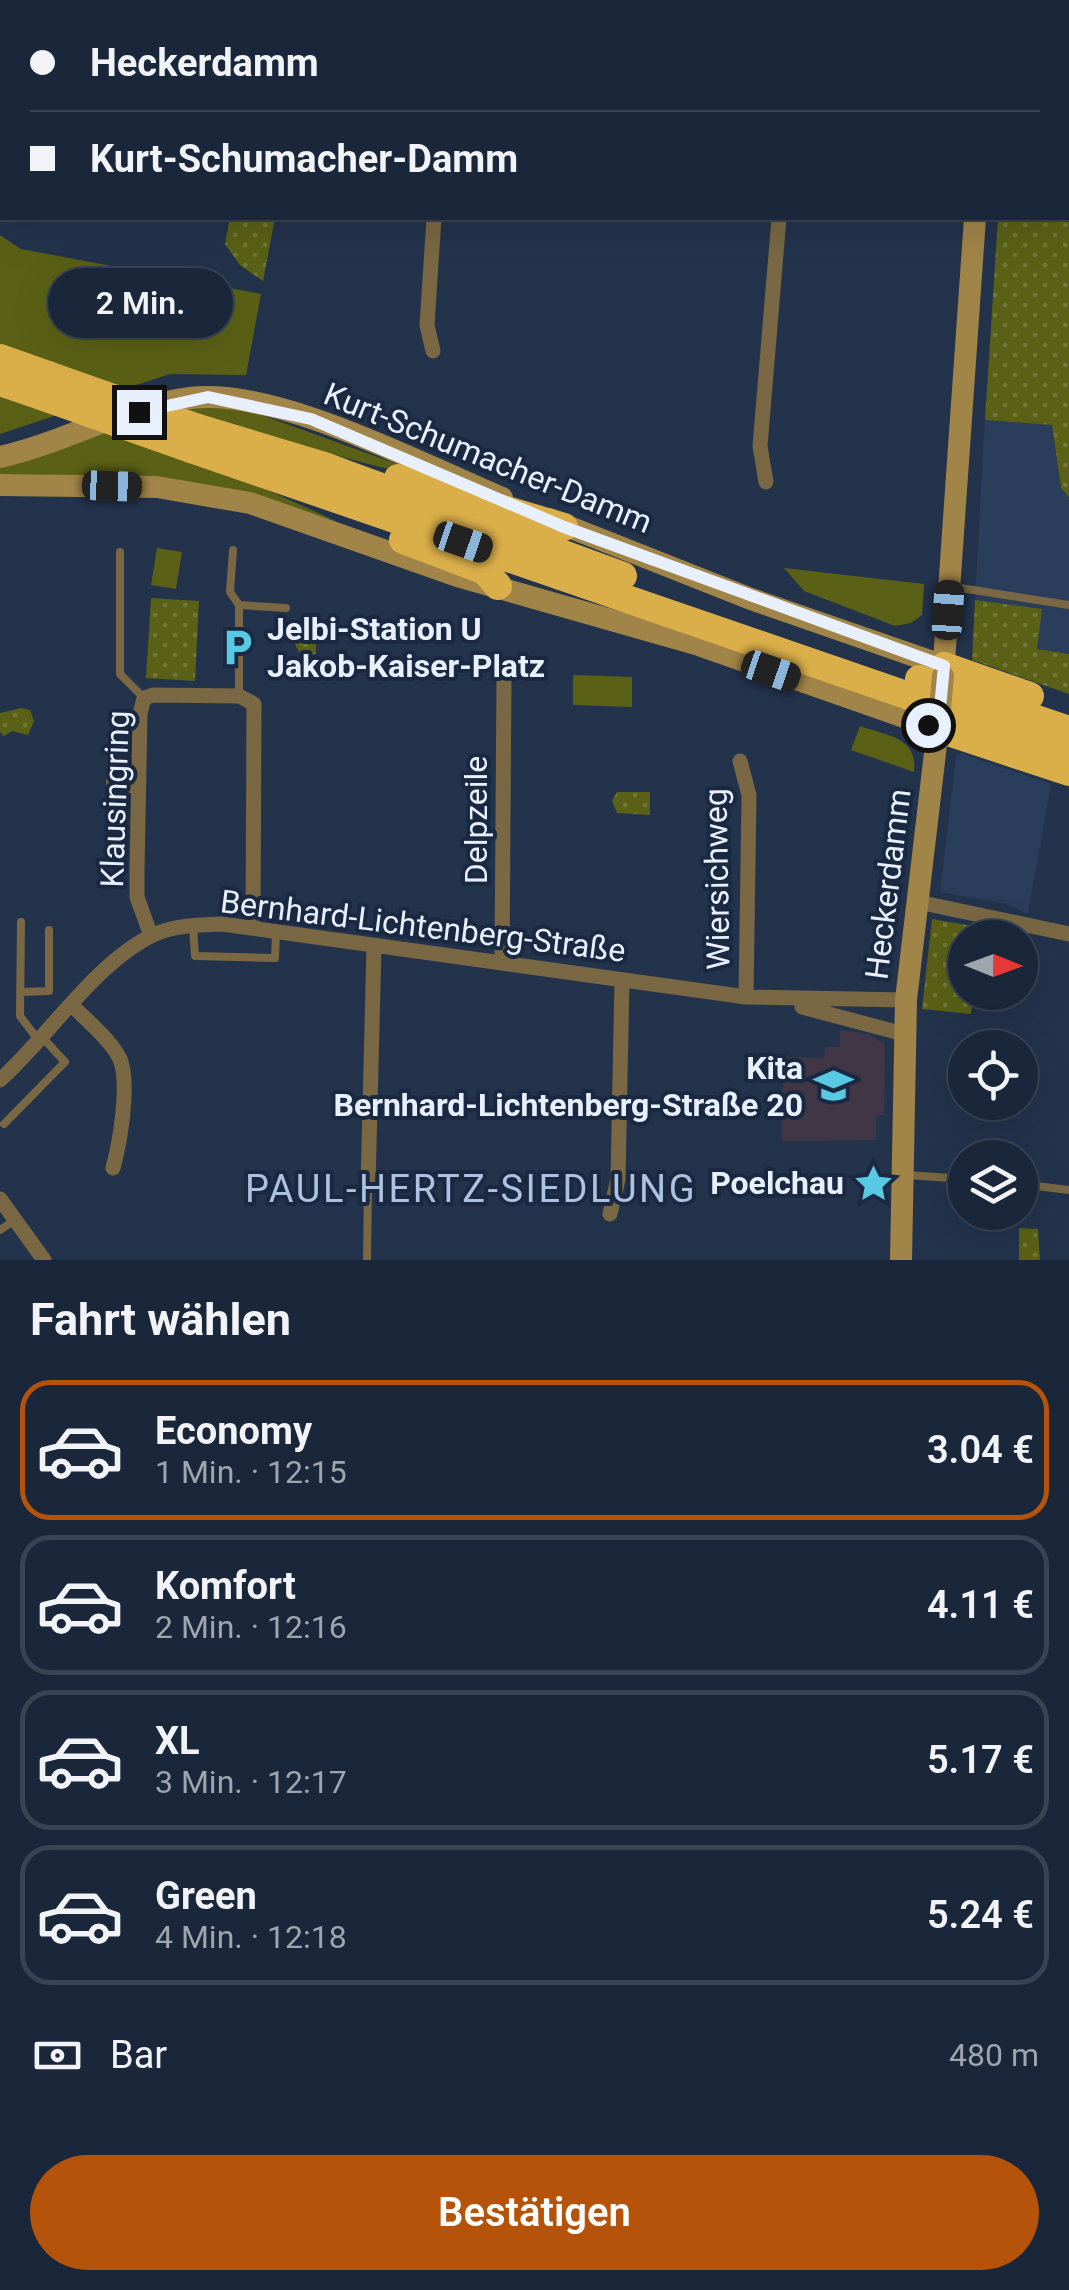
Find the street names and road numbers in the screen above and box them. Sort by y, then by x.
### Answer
street label: Kurt-Schumacher-Damm [318,375,658,541]
street label: Klausingring [93,710,137,888]
street label: Delpzeile [457,756,495,884]
street label: Heckerdamm [857,787,919,981]
street label: Wiersichweg [696,788,738,970]
street label: Bernhard-Lichtenberg-Straße [218,882,628,970]

